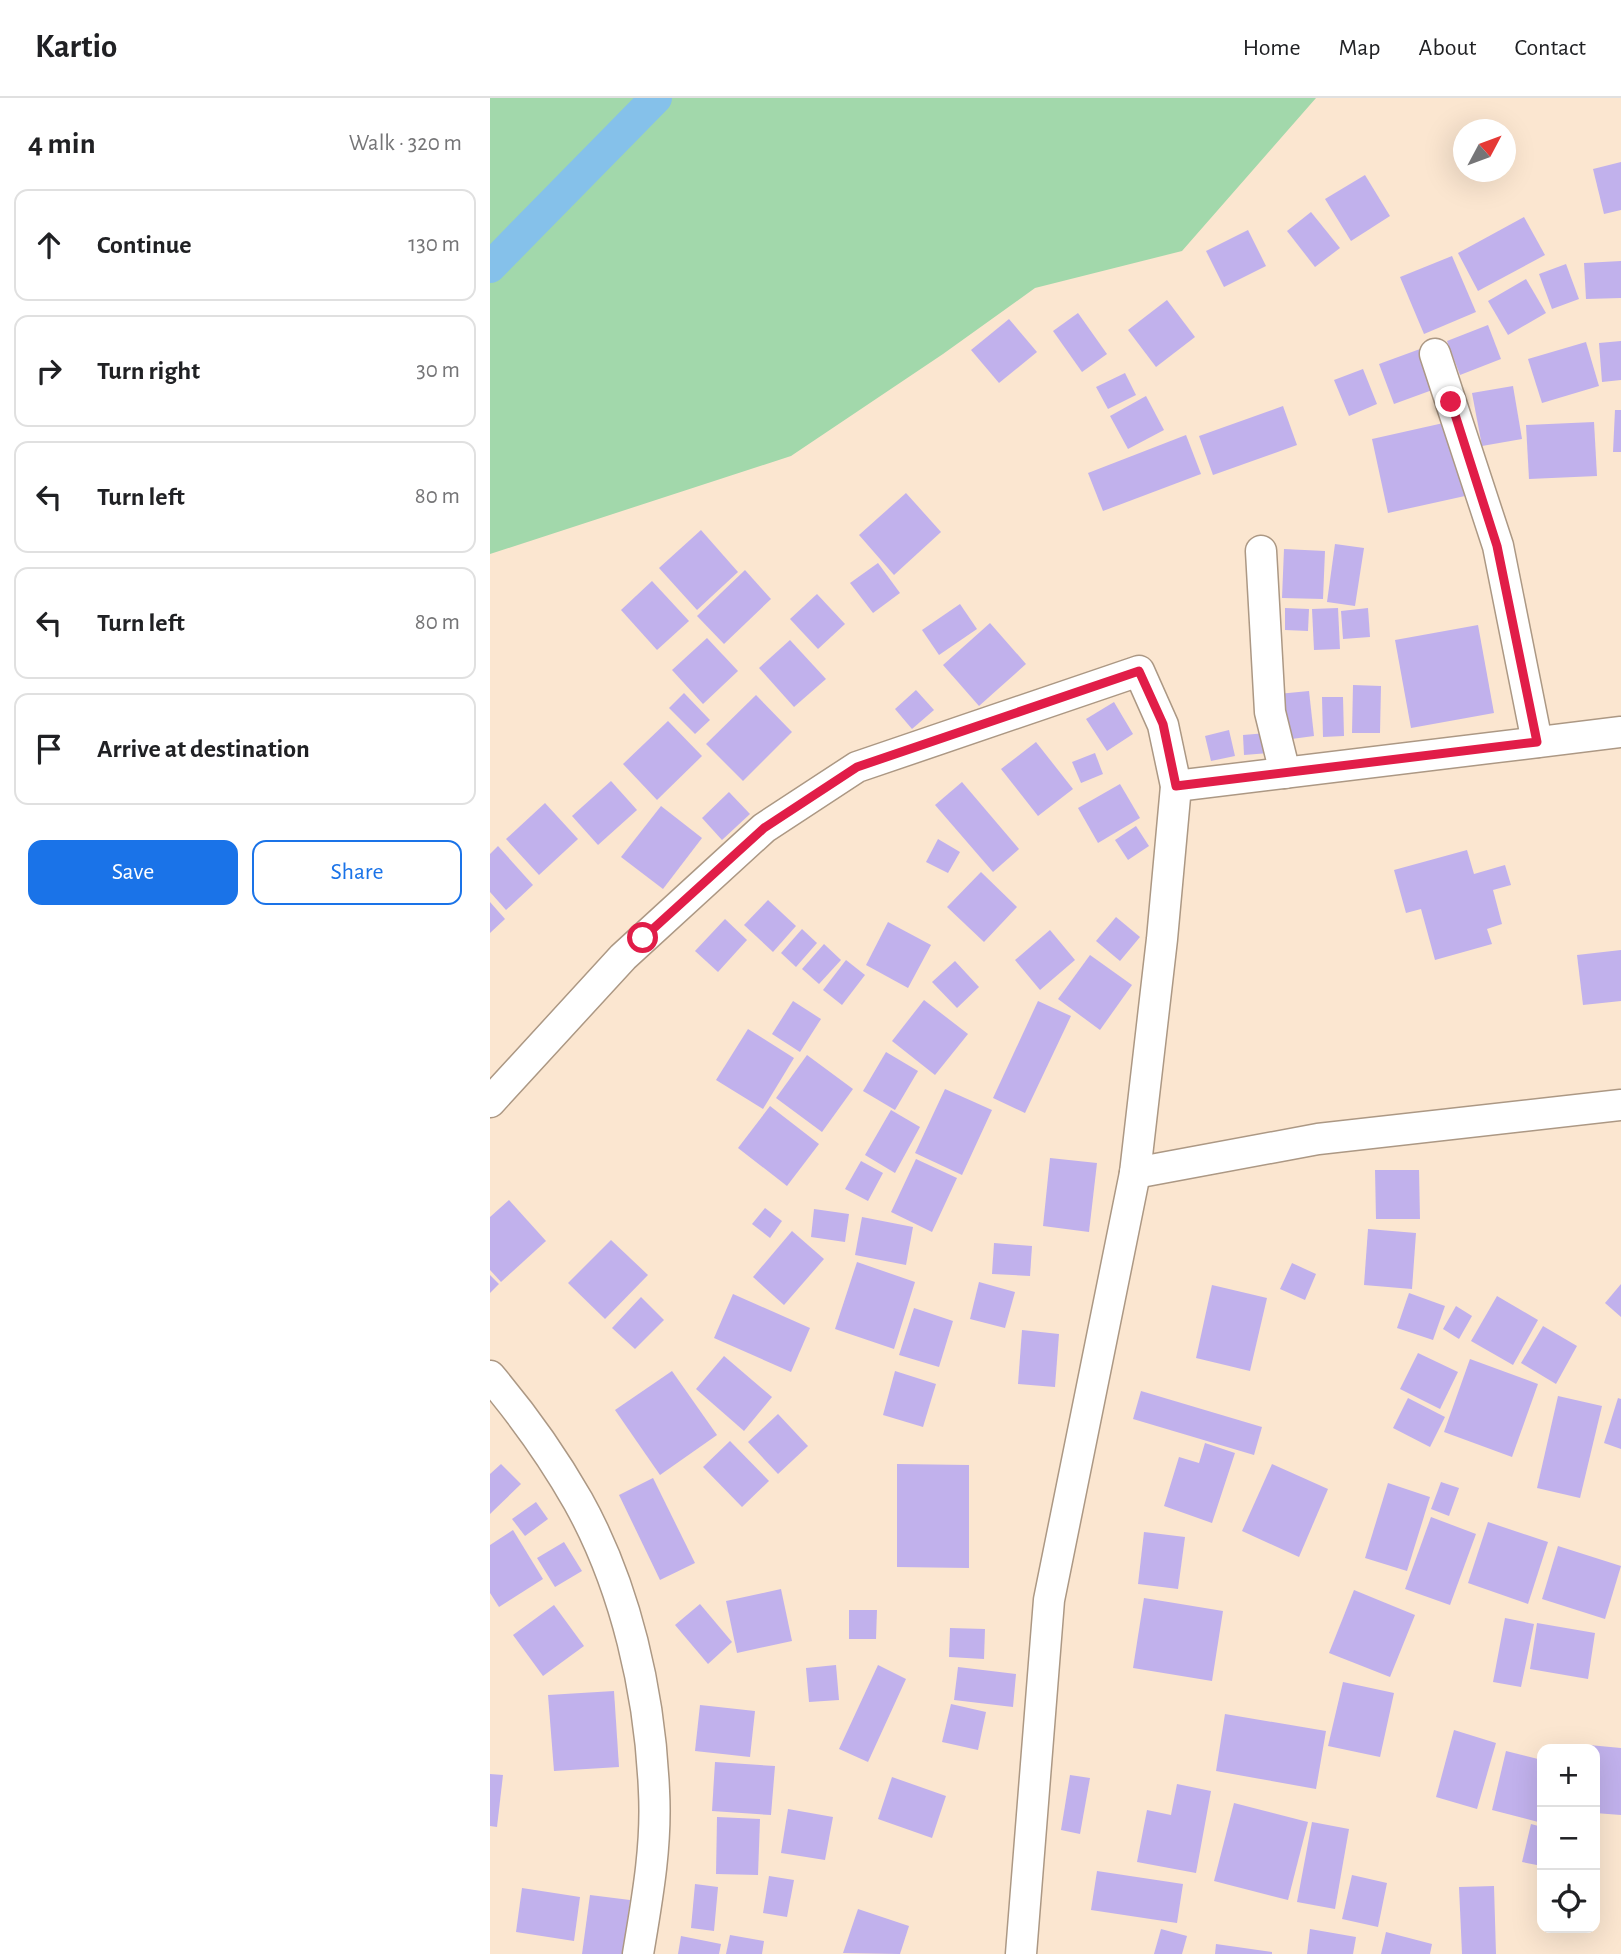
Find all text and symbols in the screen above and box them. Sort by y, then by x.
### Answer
text: Kartio [35,31,117,64]
text: Home [1243,36,1301,60]
text: Map [1339,36,1381,60]
text: About [1419,36,1476,60]
text: Contact [1514,36,1586,60]
north arrow [1453,119,1516,182]
text: 4 min [28,129,96,159]
text: Walk · 320 m [349,132,462,155]
icon: ahead [30,226,68,264]
text: Continue [97,232,192,258]
text: 130 m [408,233,460,256]
icon: right [30,352,68,390]
text: Turn right [97,358,200,384]
text: 30 m [416,359,460,382]
route end [1435,386,1466,417]
icon: left [30,478,68,516]
text: Turn left [97,484,185,510]
text: 80 m [415,485,460,508]
icon: left [30,604,68,642]
text: Turn left [97,610,185,636]
text: 80 m [415,611,460,634]
icon: arrive [30,730,68,768]
text: Arrive at destination [97,736,310,762]
button: Save [28,840,238,905]
button: Share [252,840,462,905]
route start [627,922,658,953]
map controls [1537,1744,1600,1933]
button: + [1537,1744,1600,1807]
button: − [1537,1807,1600,1870]
button: locate [1537,1870,1600,1933]

